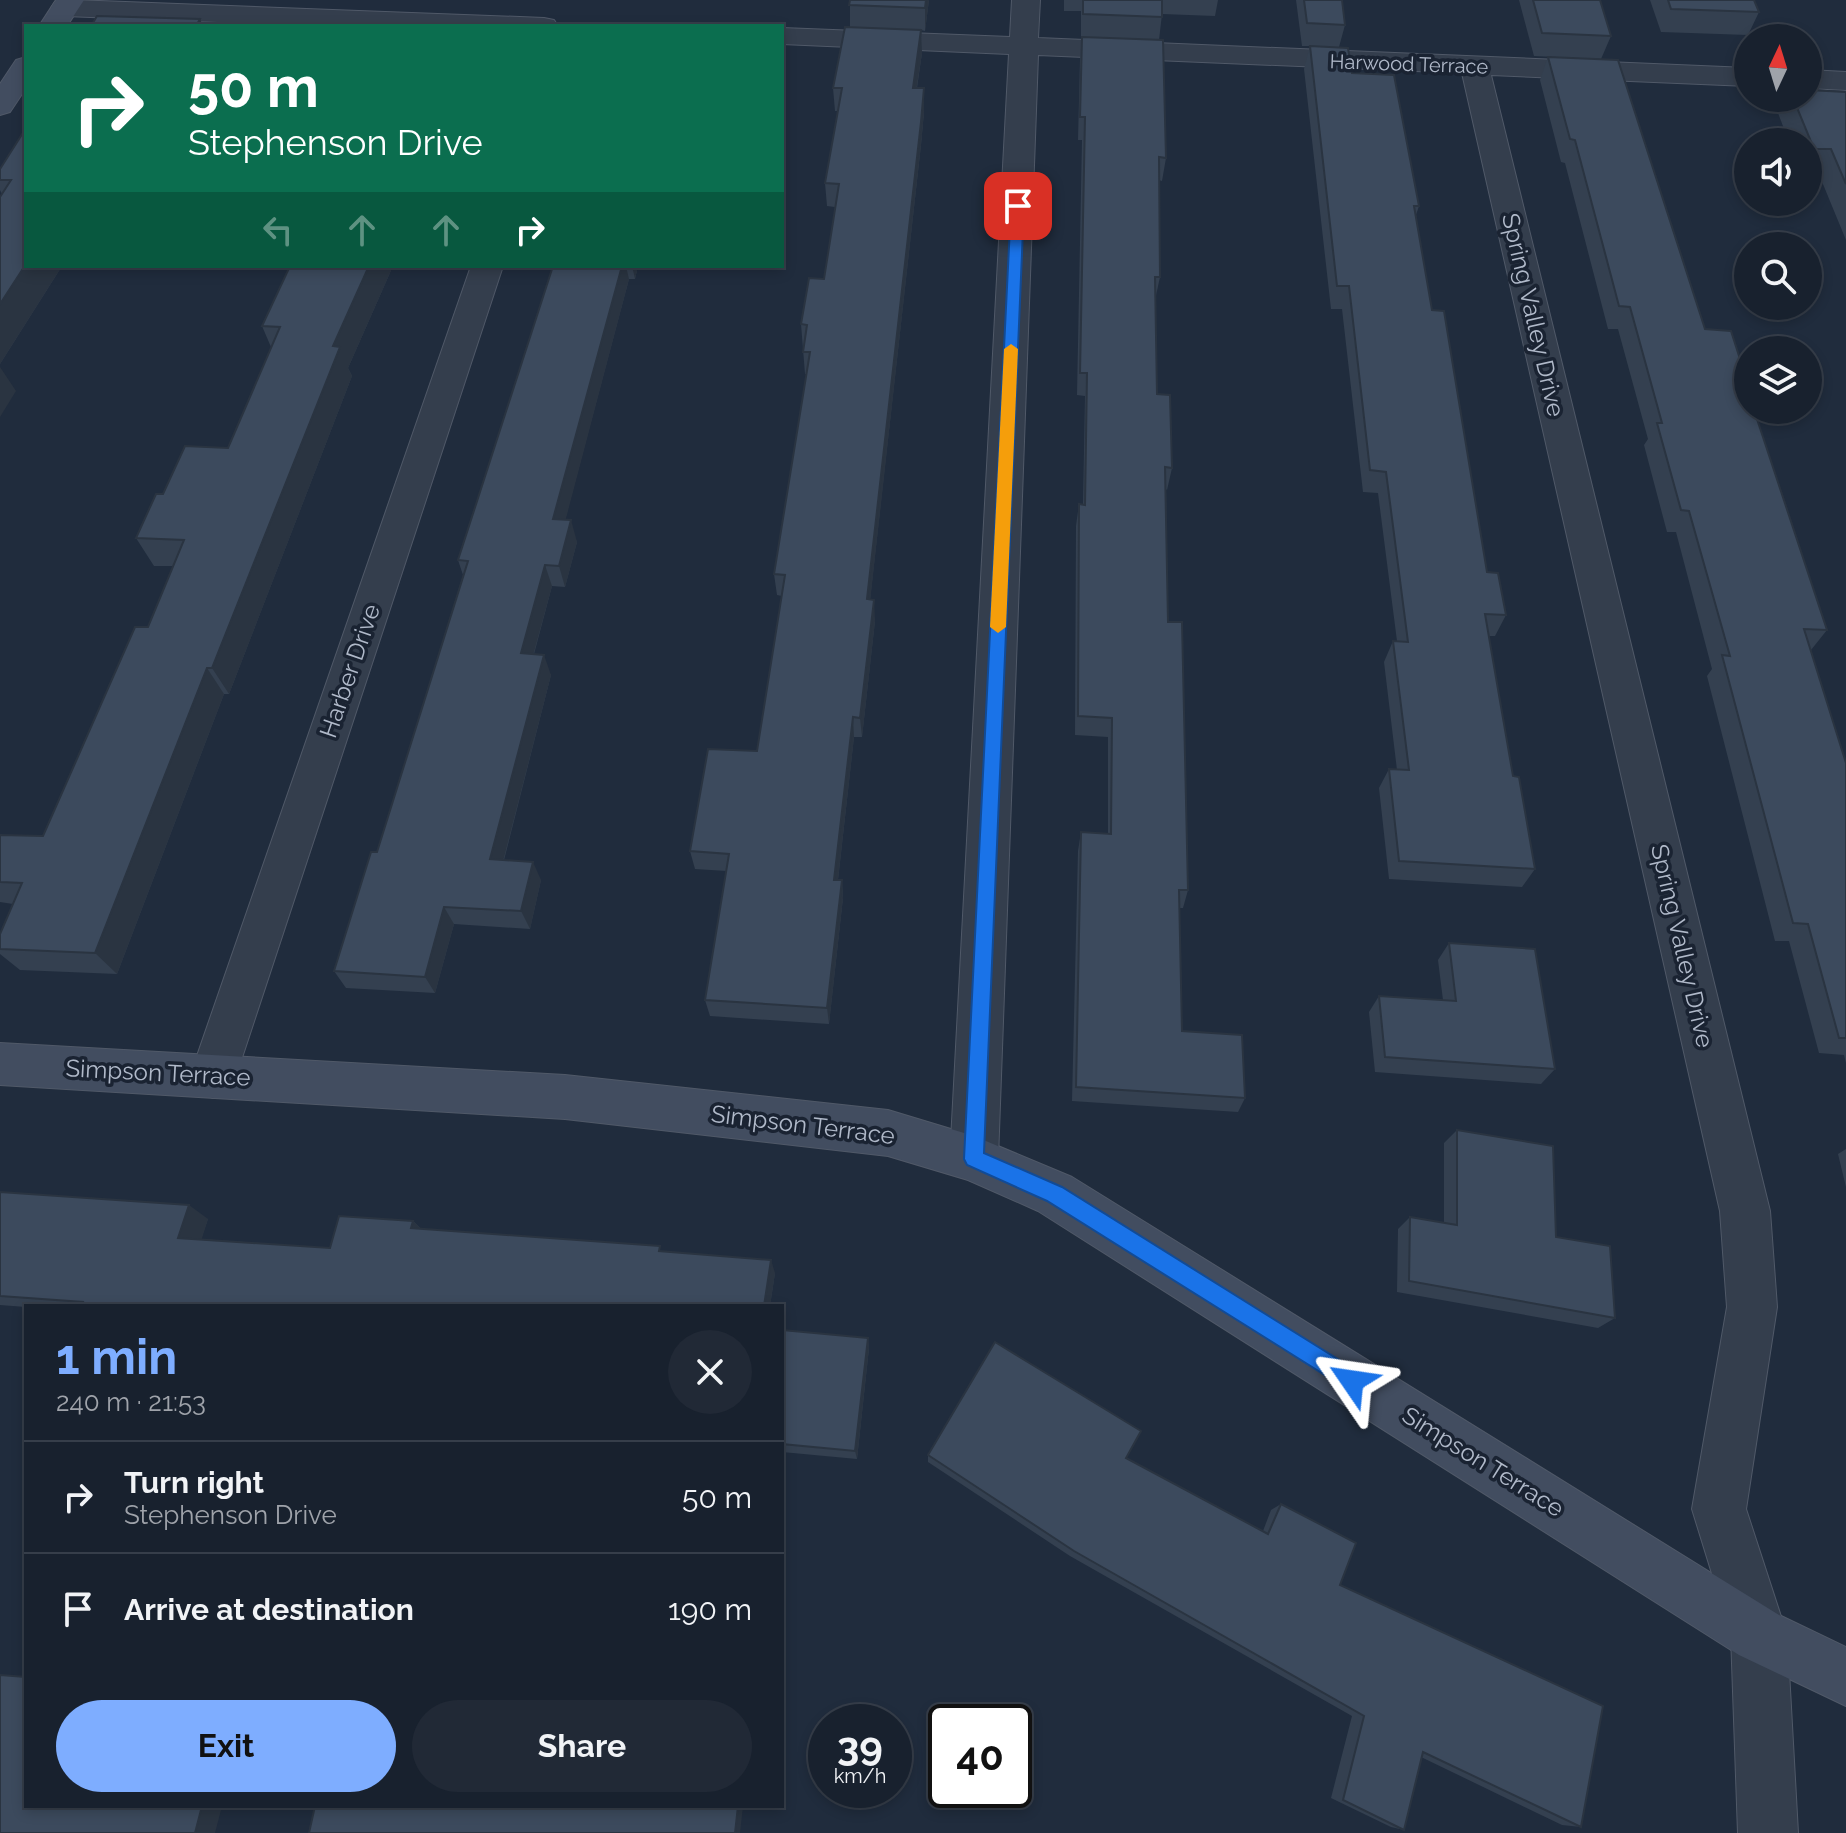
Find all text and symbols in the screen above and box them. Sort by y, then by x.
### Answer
north arrow [1734,24,1822,112]
map controls [1734,24,1822,424]
street label: Harwood Terrace [1329,49,1489,79]
text: 50 m [188,54,319,120]
icon: right [56,56,160,160]
text: Stephenson Drive [188,121,483,163]
button: sound [1734,128,1822,216]
pin [984,172,1052,240]
icon: arrive [996,184,1040,228]
icon: left [256,208,300,252]
icon: ahead [340,208,384,252]
icon: ahead [424,208,468,252]
icon: right [508,208,552,252]
street label: Spring Valley Drive [1496,210,1571,419]
button: search [1734,232,1822,320]
button: layers [1734,336,1822,424]
street label: Harber Drive [313,600,386,741]
street label: Spring Valley Drive [1645,841,1720,1050]
street label: Simpson Terrace [65,1053,251,1092]
street label: Simpson Terrace [709,1099,897,1150]
text: 1 min [56,1329,177,1385]
button: close [668,1330,752,1414]
position arrow [1310,1339,1394,1423]
text: 240 m · 21:53 [56,1387,206,1417]
street label: Simpson Terrace [1397,1400,1569,1523]
text: Turn right [124,1465,264,1500]
icon: right [56,1475,100,1519]
text: 50 m [682,1480,752,1515]
text: Stephenson Drive [124,1500,337,1530]
icon: arrive [56,1587,100,1631]
text: Arrive at destination [124,1592,414,1627]
text: 190 m [668,1592,752,1627]
button: Exit [56,1700,396,1792]
button: Share [412,1700,752,1792]
speed limit sign: 40 [928,1704,1032,1808]
text: 39 [837,1722,883,1769]
text: km/h [834,1764,886,1788]

